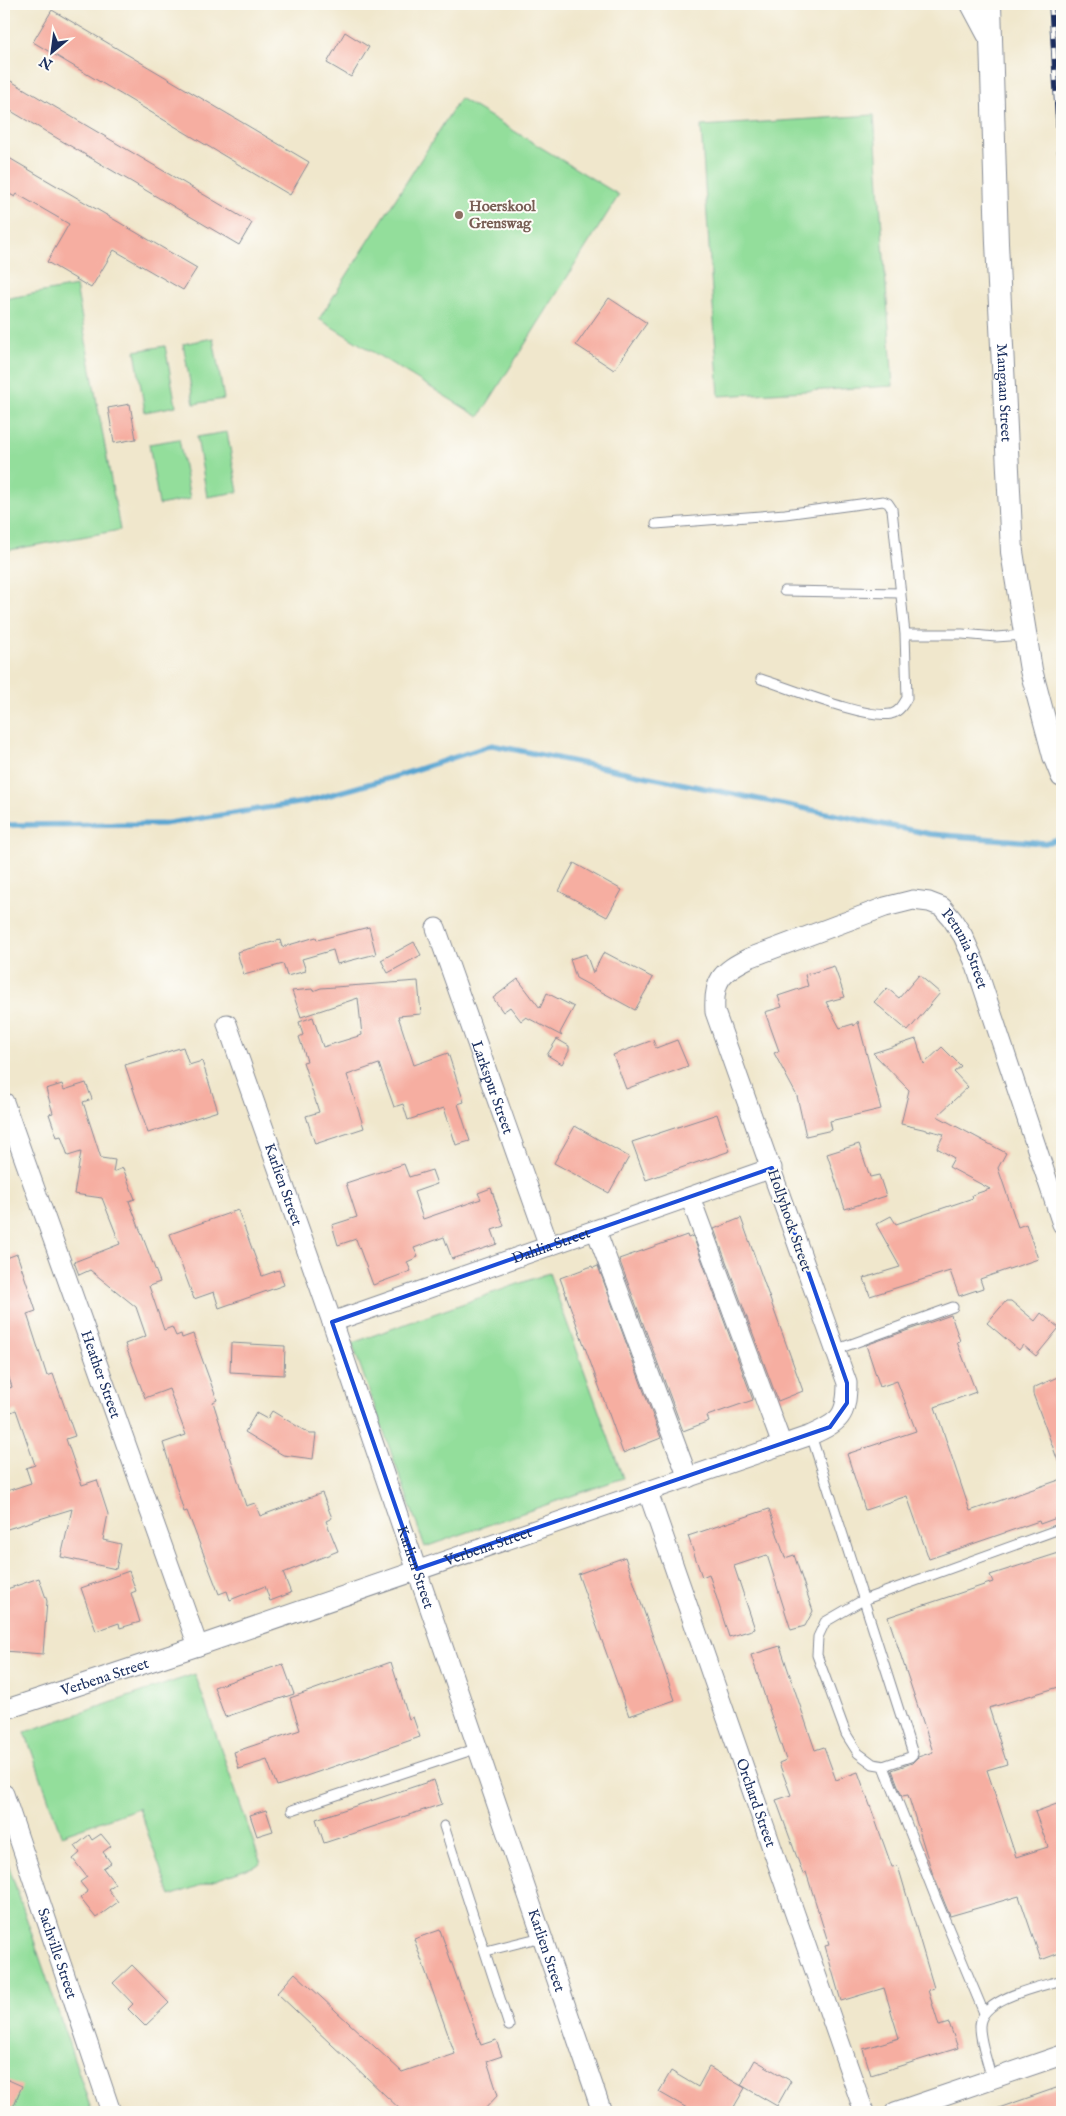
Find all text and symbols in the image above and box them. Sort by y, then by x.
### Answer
north arrow [28,28,78,78]
text: N [37,52,57,74]
place label: Hoerskool Grenswag [469,197,536,233]
marker: Hoerskool Grenswag [453,209,465,221]
street label: Mangaan Street [992,343,1016,442]
street label: Petunia Street [937,905,992,991]
street label: Larkspur Street [467,1038,517,1137]
street label: Karlien Street [260,1141,306,1228]
street label: Hollyhock Street [763,1167,816,1274]
street label: Dahlia Street [509,1223,593,1268]
street label: Heather Street [76,1328,125,1421]
street label: Karlien Street [392,1523,438,1611]
street label: Verbena Street [441,1523,535,1571]
street label: Verbena Street [57,1654,151,1701]
street label: Orchard Street [731,1756,780,1850]
street label: Sachville Street [33,1905,81,2001]
street label: Karlien Street [523,1907,569,1994]

